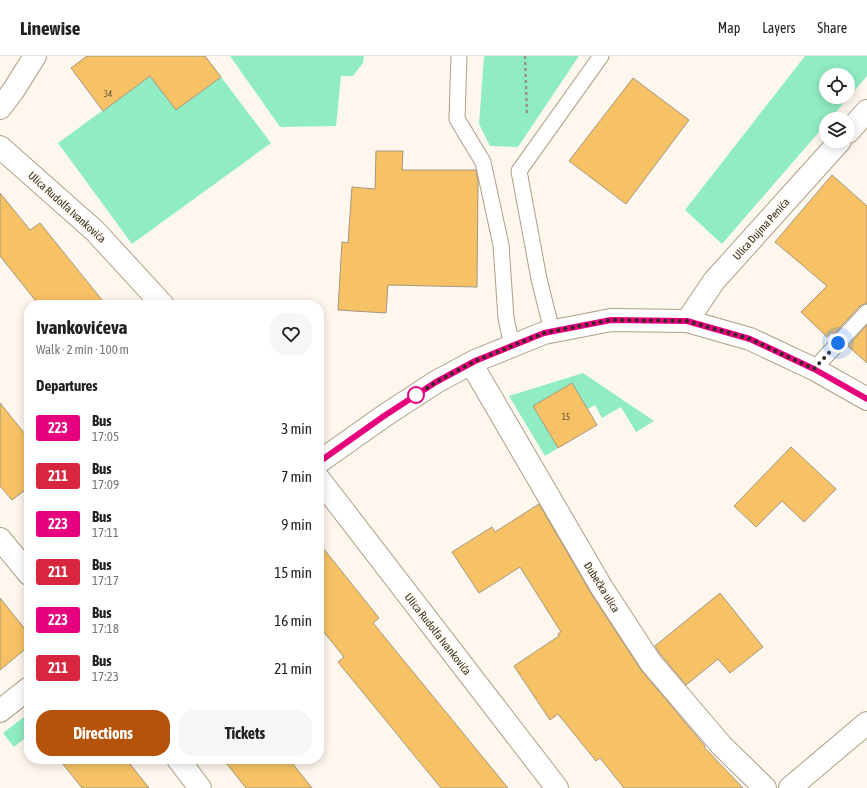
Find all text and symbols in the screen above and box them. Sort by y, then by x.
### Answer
text: Linewise [20,17,80,39]
text: Map [718,20,740,36]
text: Layers [762,20,795,36]
text: Share [817,20,847,36]
map controls [819,68,855,148]
button: locate [819,68,855,104]
house number: 34 [104,89,112,99]
button: layers [819,112,855,148]
street label: Ulica Rudolfa Ivankovića [26,169,108,245]
street label: Ulica Dujma Penića [730,196,792,262]
button: heart [270,313,312,355]
text: Ivankovićeva [36,316,127,338]
your location [828,333,848,353]
text: Walk · 2 min · 100 m [36,342,129,357]
text: Departures [36,377,98,394]
unlabelled marker [407,386,425,404]
text: Bus [92,412,112,429]
house number: 15 [562,412,570,422]
text: 223 [48,420,68,436]
text: 3 min [281,420,312,437]
text: 17:05 [92,429,119,444]
text: Bus [92,460,112,477]
text: 211 [48,468,68,484]
text: 7 min [281,468,312,485]
text: 17:09 [92,477,119,492]
text: Bus [92,508,112,525]
text: 223 [48,516,68,532]
text: 9 min [281,516,312,533]
text: 17:11 [92,525,119,540]
text: Bus [92,556,112,573]
street label: Dubečka ulica [582,560,622,614]
text: 211 [48,564,68,580]
text: 15 min [274,564,312,581]
text: 17:17 [92,573,119,588]
street label: Ulica Rudolfa Ivankovića [402,591,474,677]
text: Bus [92,604,112,621]
text: 223 [48,612,68,628]
text: 16 min [274,612,312,629]
text: 17:18 [92,621,119,636]
text: Bus [92,652,112,669]
text: 211 [48,660,68,676]
text: 21 min [274,660,312,677]
text: 17:23 [92,669,119,684]
button: Directions [36,710,170,756]
button: Tickets [178,710,312,756]

